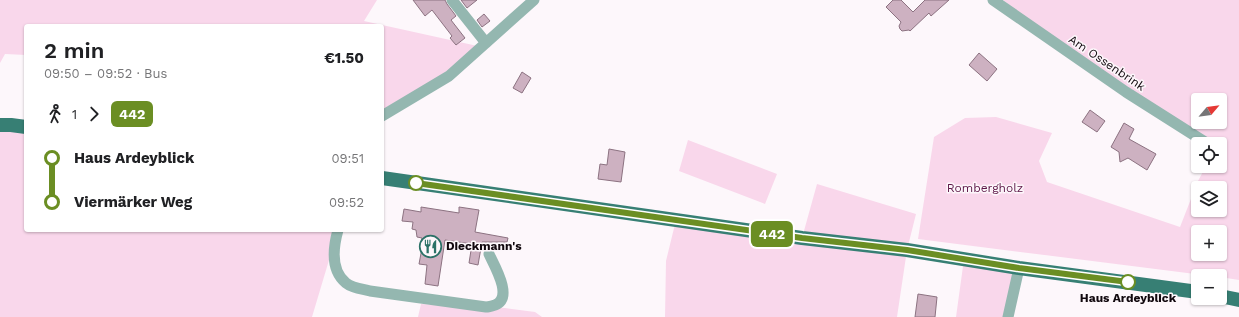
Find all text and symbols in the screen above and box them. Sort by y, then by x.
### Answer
street label: Am Ossenbrink [1066,32,1148,94]
text: 2 min [44,38,104,63]
text: €1.50 [324,49,364,67]
text: 09:50 – 09:52 · Bus [44,66,167,81]
north arrow [1191,93,1227,129]
map controls [1191,93,1227,305]
icon: walk [44,103,66,125]
icon: forward [83,103,105,125]
text: 442 [119,106,145,122]
text: 1 [72,107,77,122]
button: locate [1191,137,1227,173]
text: Haus Ardeyblick [74,149,194,167]
text: 09:51 [331,151,364,166]
unlabelled marker [408,175,424,191]
park label: Rombergholz [947,181,1023,195]
button: layers [1191,181,1227,217]
text: Viermärker Weg [74,193,192,211]
text: 09:52 [329,195,364,210]
line badge: 442 [749,221,795,247]
button: + [1191,225,1227,261]
text: 442 [759,226,785,242]
restaurant icon: Dieckmann's [418,233,444,259]
place label: Dieckmann's [446,239,522,253]
button: − [1191,269,1227,305]
marker: Haus Ardeyblick [1120,274,1136,290]
place label: Haus Ardeyblick [1080,291,1177,305]

